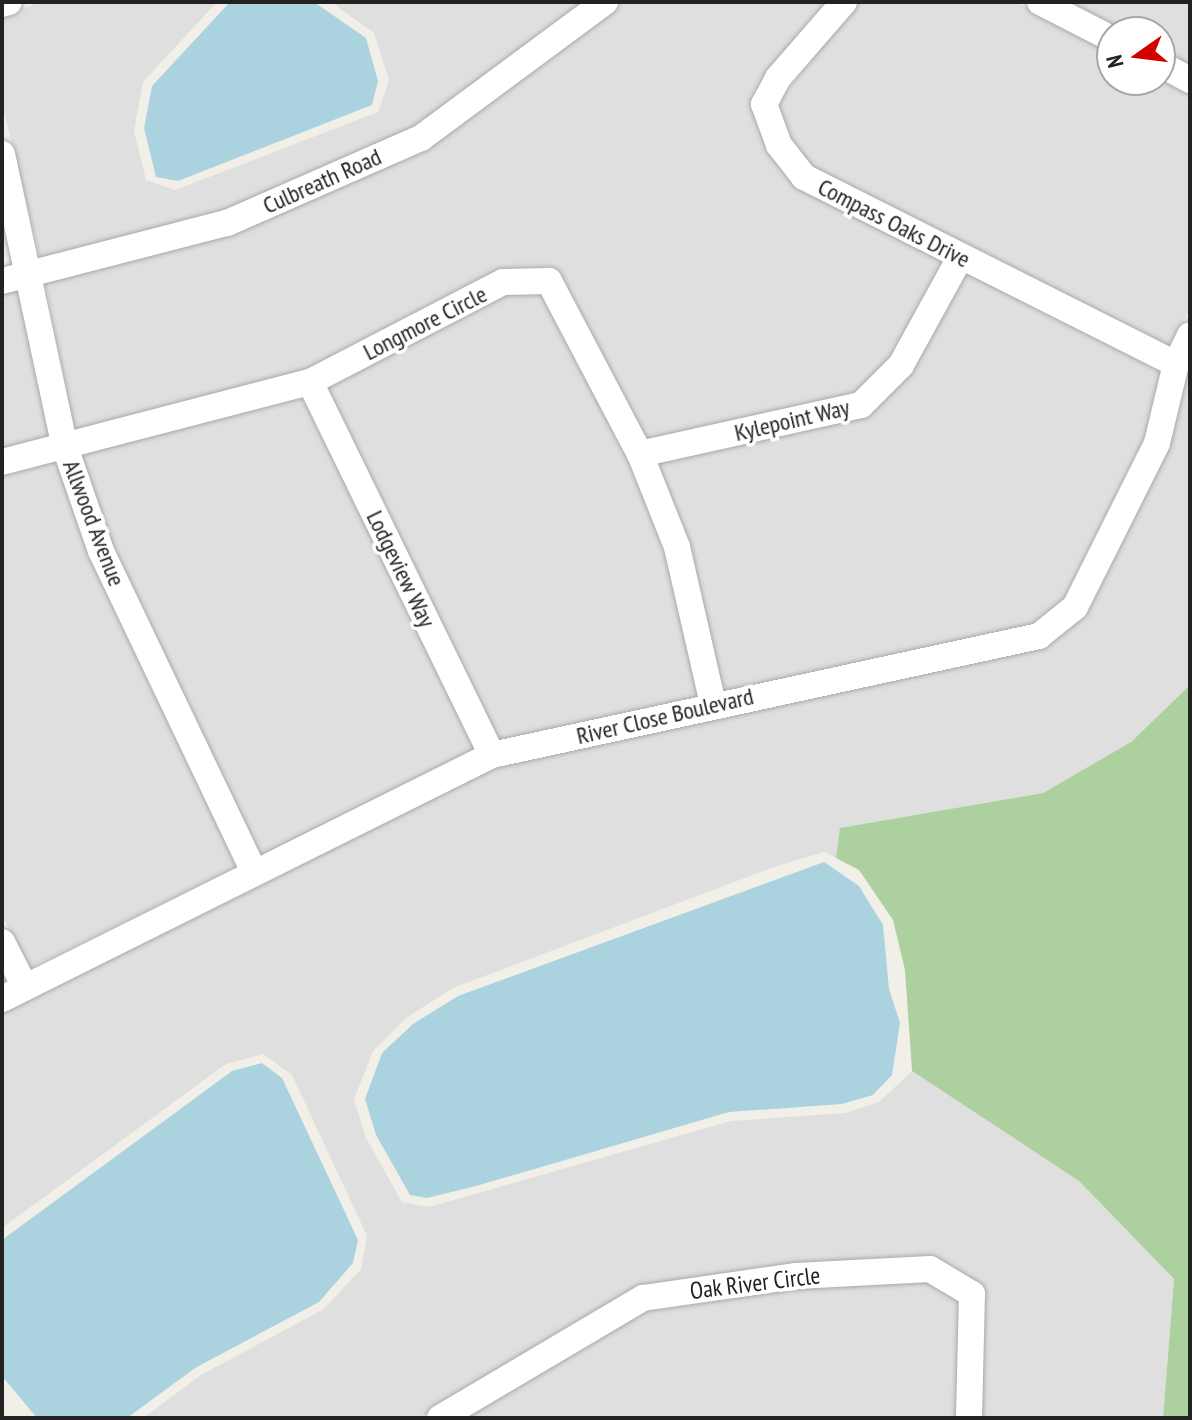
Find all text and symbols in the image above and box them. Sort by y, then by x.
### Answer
north arrow [1096,16,1176,96]
text: N [1100,52,1130,70]
street label: Culbreath Road [258,142,386,220]
street label: Compass Oaks Drive [813,172,975,274]
street label: Longmore Circle [359,280,491,366]
street label: Kylepoint Way [732,393,852,447]
street label: Allwood Avenue [57,456,131,590]
street label: Lodgeview Way [360,506,442,632]
street label: River Close Boulevard [574,682,756,750]
street label: Oak River Circle [688,1261,822,1305]

